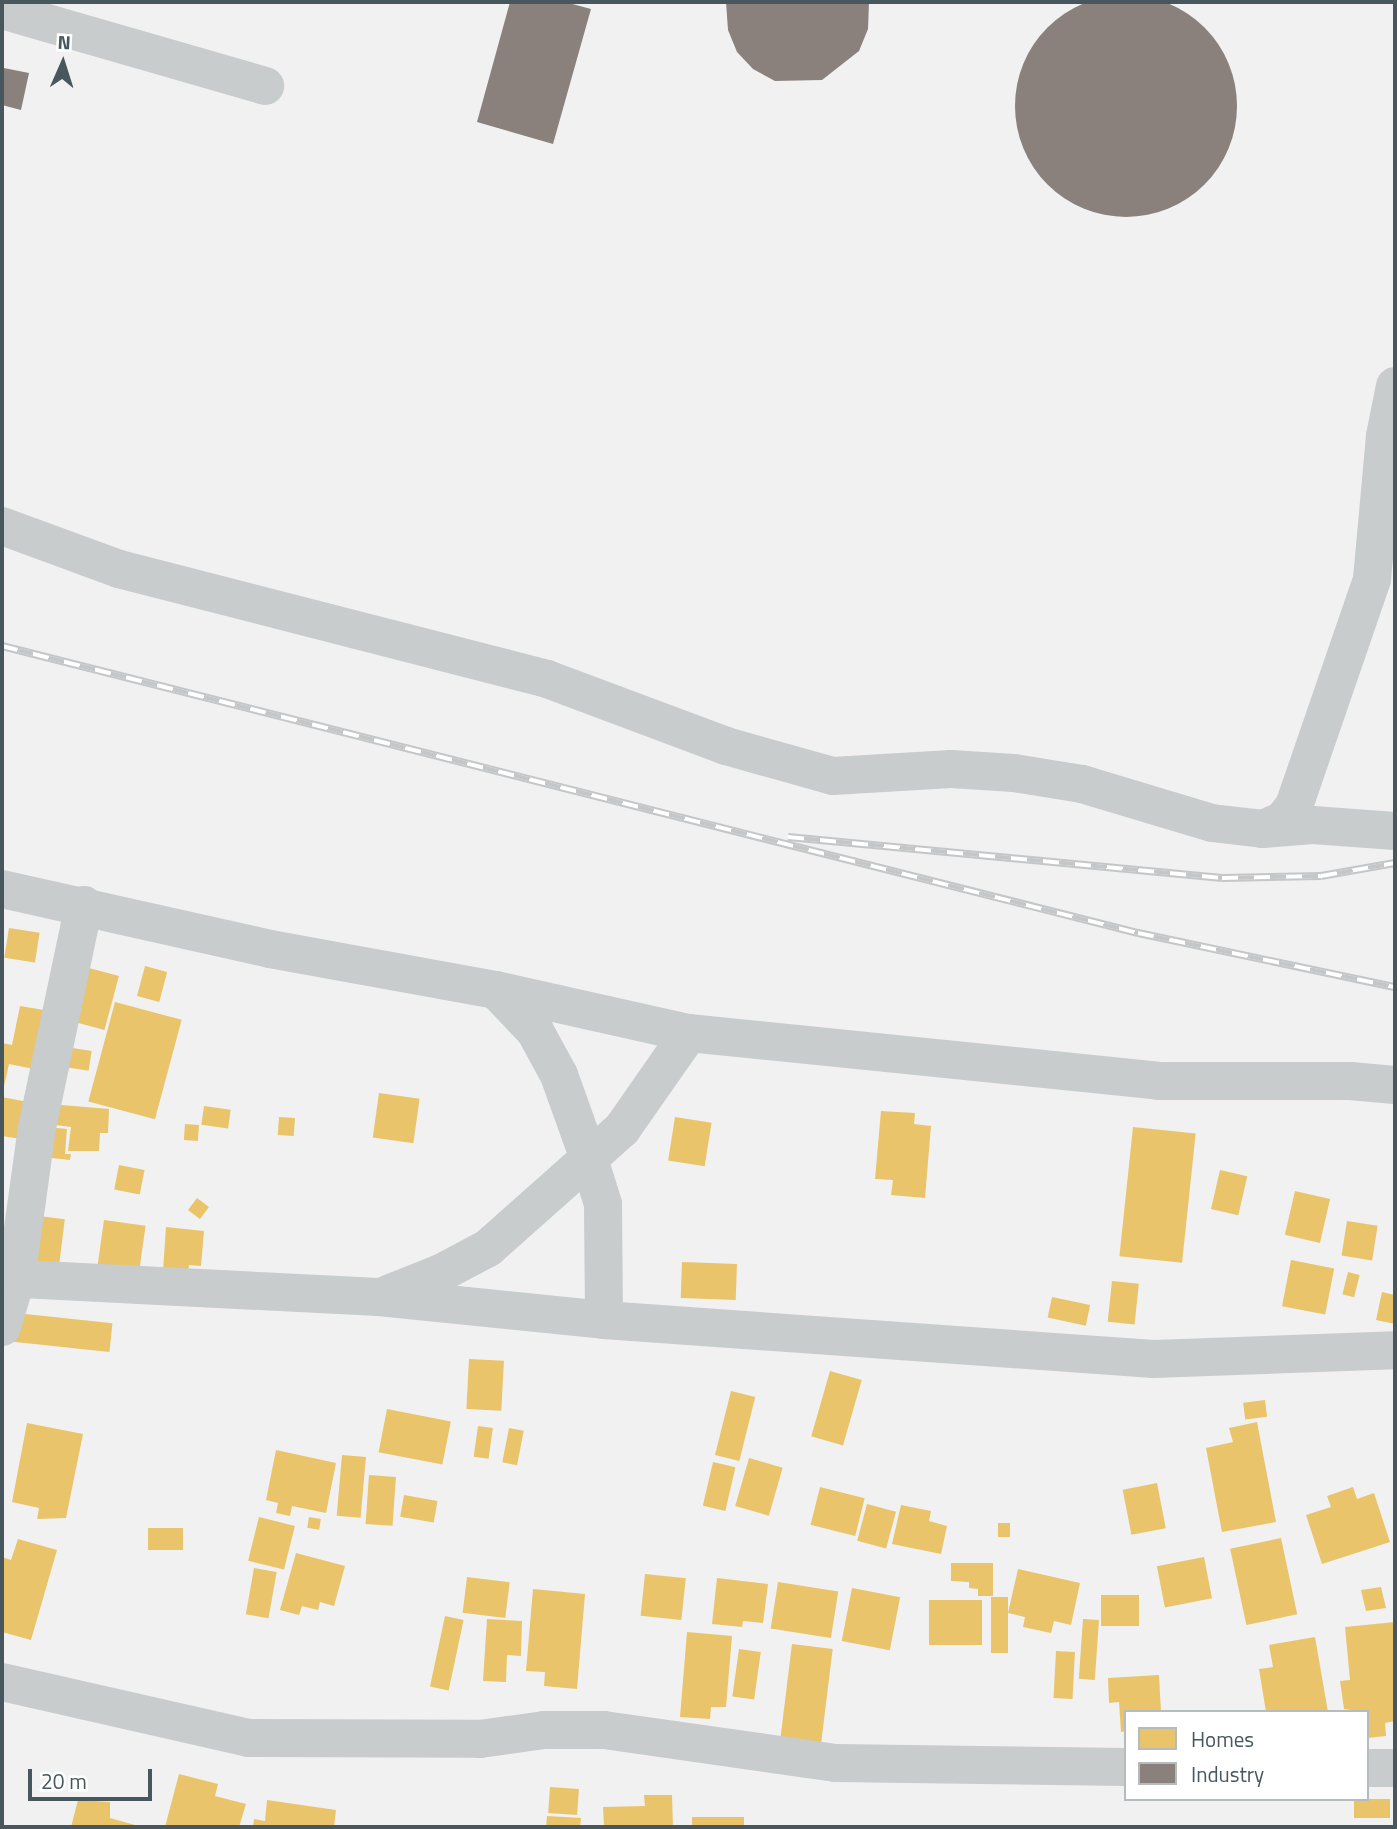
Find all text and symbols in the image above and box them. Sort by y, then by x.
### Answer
text: N [57,27,71,56]
north arrow [28,28,98,98]
legend [1124,1710,1369,1801]
text: Homes [1191,1723,1254,1755]
scale bar [32,1756,156,1800]
text: Industry [1191,1758,1264,1790]
text: 20 m [41,1765,87,1797]

